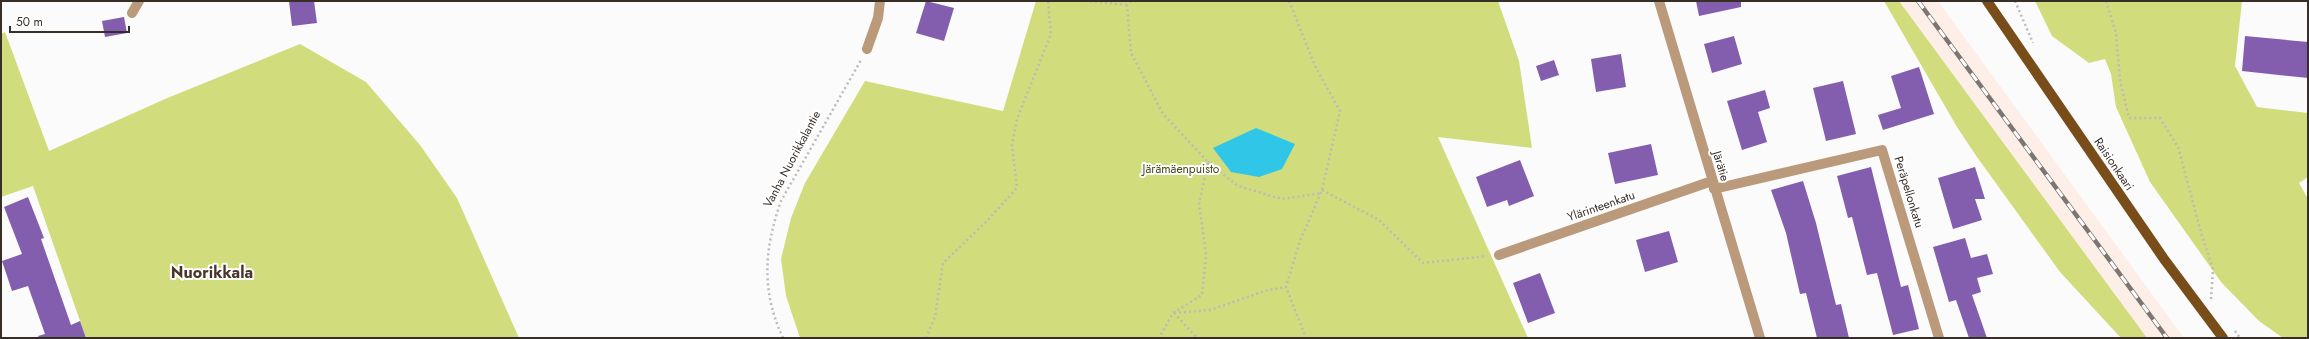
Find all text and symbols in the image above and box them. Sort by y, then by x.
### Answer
scale bar [10,8,129,34]
text: 50 m [16,13,43,31]
street label: Vanha Nuorikkalantie [759,107,825,211]
street label: Raisionkaari [2090,134,2138,194]
street label: Järätie [1707,147,1734,183]
street label: Peräpellonkatu [1890,154,1928,230]
park label: Järämäenpuisto [1141,160,1220,178]
street label: Ylärinteenkatu [1565,186,1637,226]
district label: Nuorikkala [171,261,253,284]

